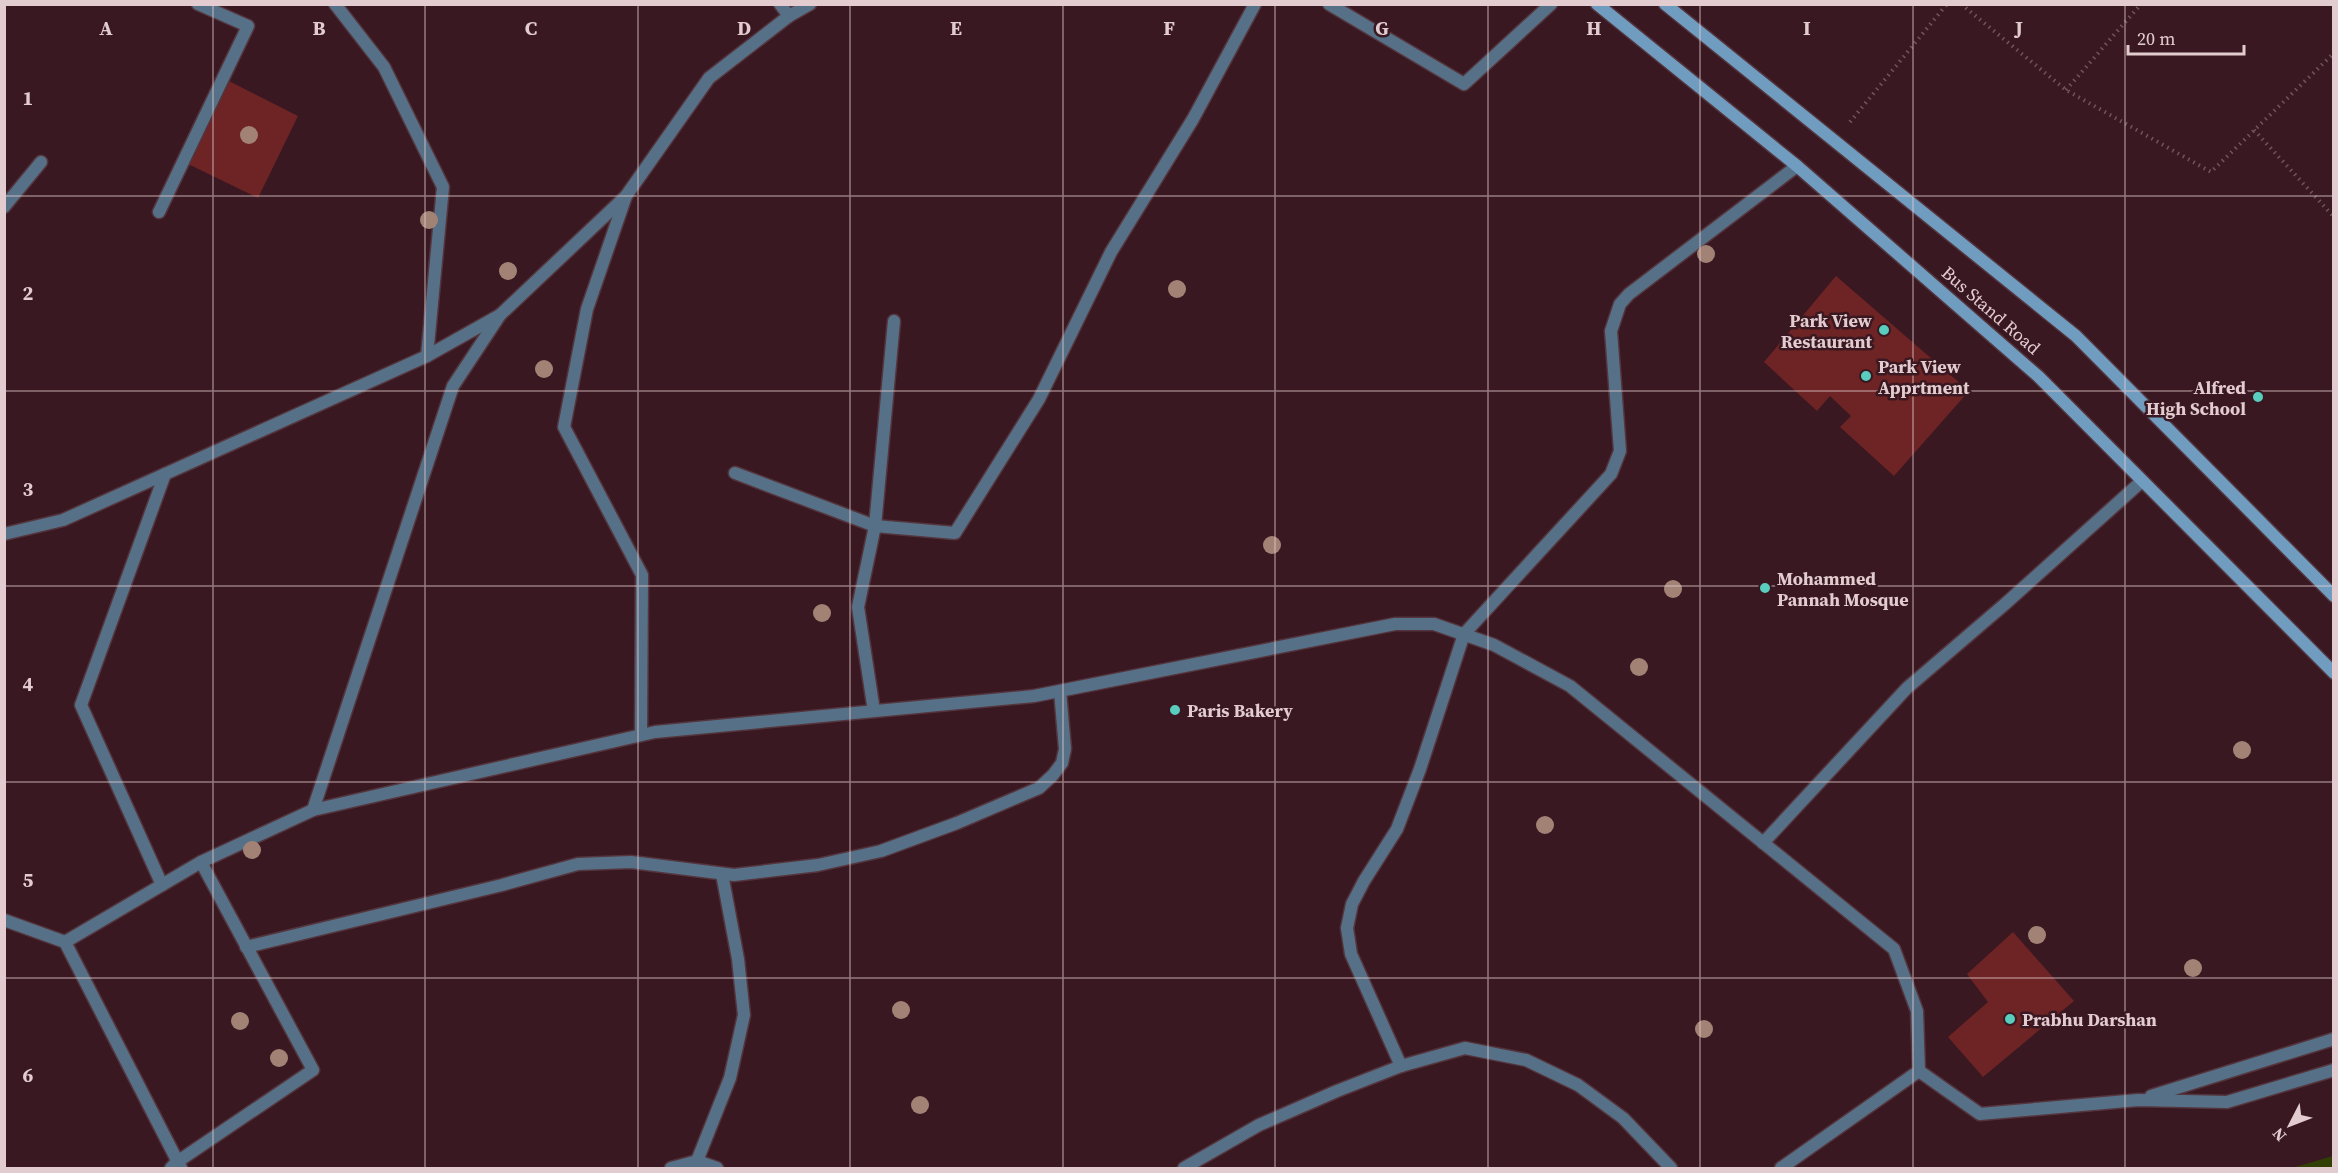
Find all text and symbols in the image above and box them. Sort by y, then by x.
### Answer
text: A [99,14,113,42]
text: B [312,14,326,42]
text: C [525,14,537,42]
text: D [737,14,751,42]
text: E [950,14,962,42]
text: F [1163,14,1175,42]
text: G [1375,14,1389,42]
text: H [1586,14,1602,42]
text: I [1803,14,1811,42]
text: J [2013,14,2023,42]
scale bar [2128,18,2244,56]
text: 20 m [2137,26,2175,51]
text: 1 [23,84,33,112]
street label: Bus Stand Road [1936,260,2046,360]
text: 2 [23,279,34,307]
place label: Park View Restaurant [1781,308,1873,354]
marker: Park View Restaurant [1877,323,1891,337]
place label: Park View Apprtment [1878,354,1970,400]
marker: Park View Apprtment [1859,369,1873,383]
place label: Alfred High School [2146,375,2246,421]
marker: Alfred High School [2251,390,2265,404]
text: 3 [23,475,34,503]
place label: Mohammed Pannah Mosque [1777,566,1909,612]
marker: Mohammed Pannah Mosque [1758,581,1772,595]
text: 4 [23,670,34,698]
place label: Paris Bakery [1187,698,1293,723]
marker: Paris Bakery [1168,703,1182,717]
text: 5 [23,866,34,894]
place label: Prabhu Darshan [2022,1007,2157,1032]
marker: Prabhu Darshan [2003,1012,2017,1026]
text: 6 [23,1061,34,1089]
north arrow [2260,1095,2320,1155]
text: N [2267,1123,2291,1147]

